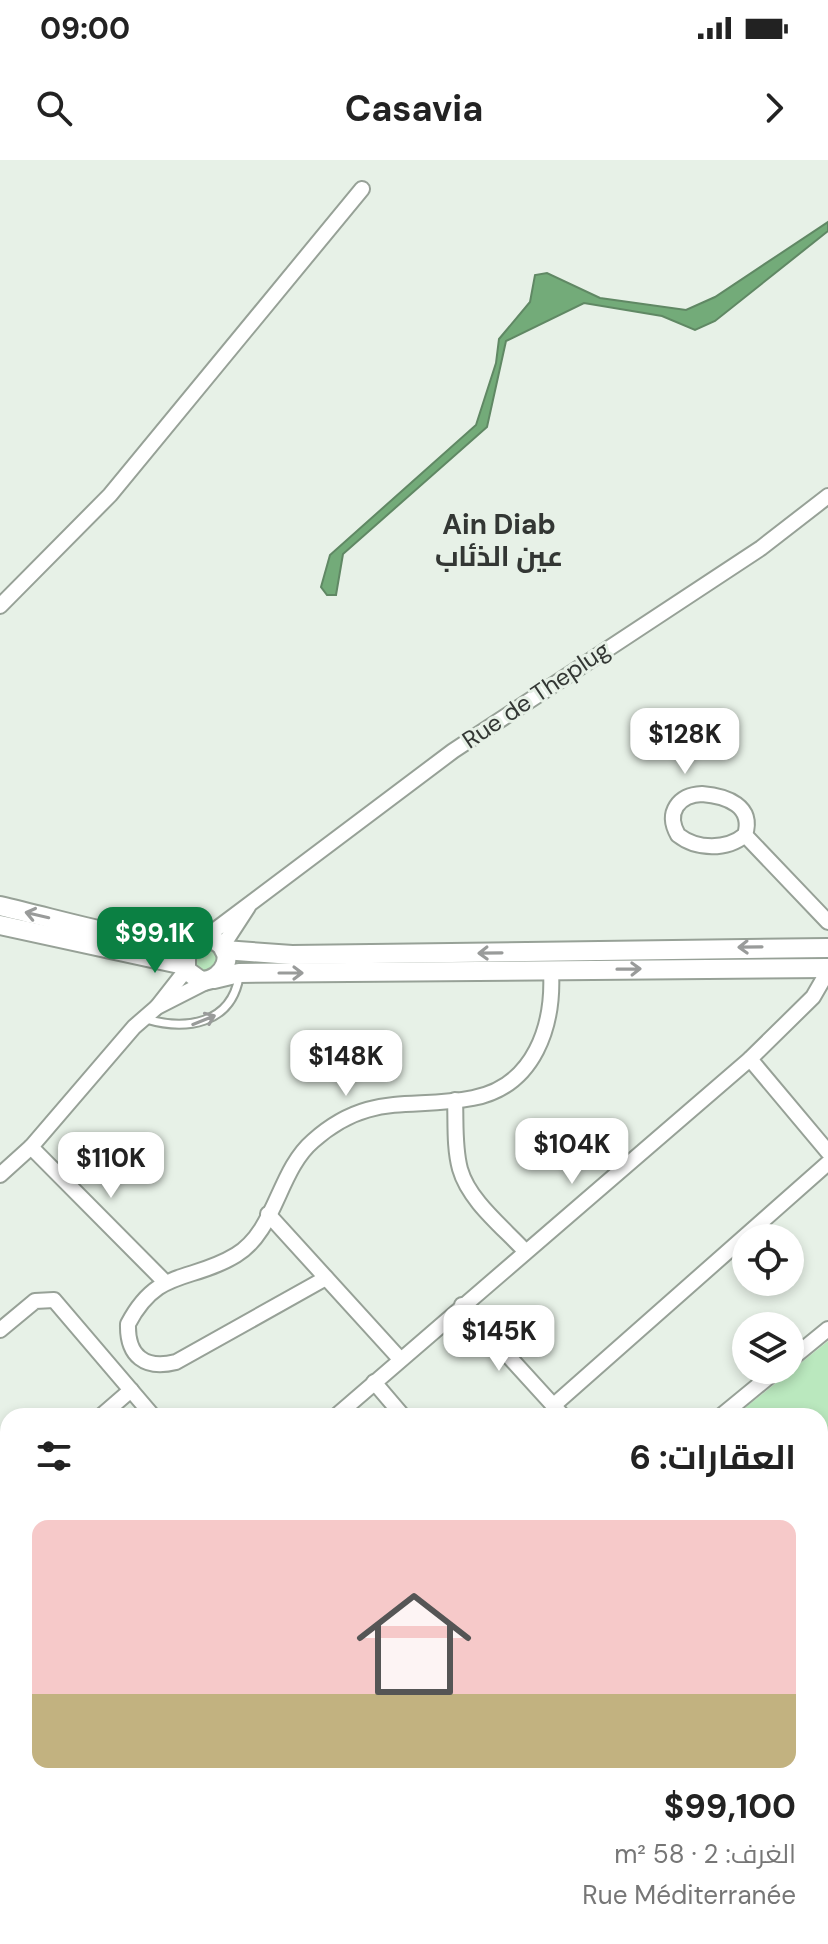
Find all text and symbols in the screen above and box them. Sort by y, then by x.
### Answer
text: 09:00 [40,9,130,48]
text: Casavia [345,85,483,132]
icon: search [32,86,76,130]
icon: forward [752,86,796,130]
district label: Ain Diab عين الذئاب [435,506,563,575]
street label: Rue de Theplug [456,634,615,755]
pin: $128K [629,708,741,776]
text: $128K [648,717,722,751]
one-way arrow [25,907,51,922]
pin: $99.1K [90,907,220,975]
text: $99.1K [115,916,195,950]
one-way arrow [737,940,764,955]
one-way arrow [477,945,504,961]
one-way arrow [615,961,642,977]
one-way arrow [277,965,304,981]
one-way arrow [191,1012,216,1026]
pin: $148K [290,1030,402,1098]
text: $148K [308,1039,384,1073]
pin: $104K [516,1118,628,1186]
text: $104K [533,1127,611,1161]
pin: $110K [55,1132,167,1200]
text: $110K [76,1141,146,1175]
map controls [732,1224,804,1384]
button: locate [732,1224,804,1296]
pin: $145K [443,1305,555,1373]
button: layers [732,1312,804,1384]
text: $145K [461,1314,537,1348]
icon: filters [32,1434,76,1478]
text: العقارات: 6 [629,1435,796,1480]
icon: home [342,1572,486,1716]
text: $99,100 [664,1784,796,1829]
text: الغرف: 2 · 58 m² [614,1837,796,1871]
text: Rue Méditerranée [582,1878,796,1912]

